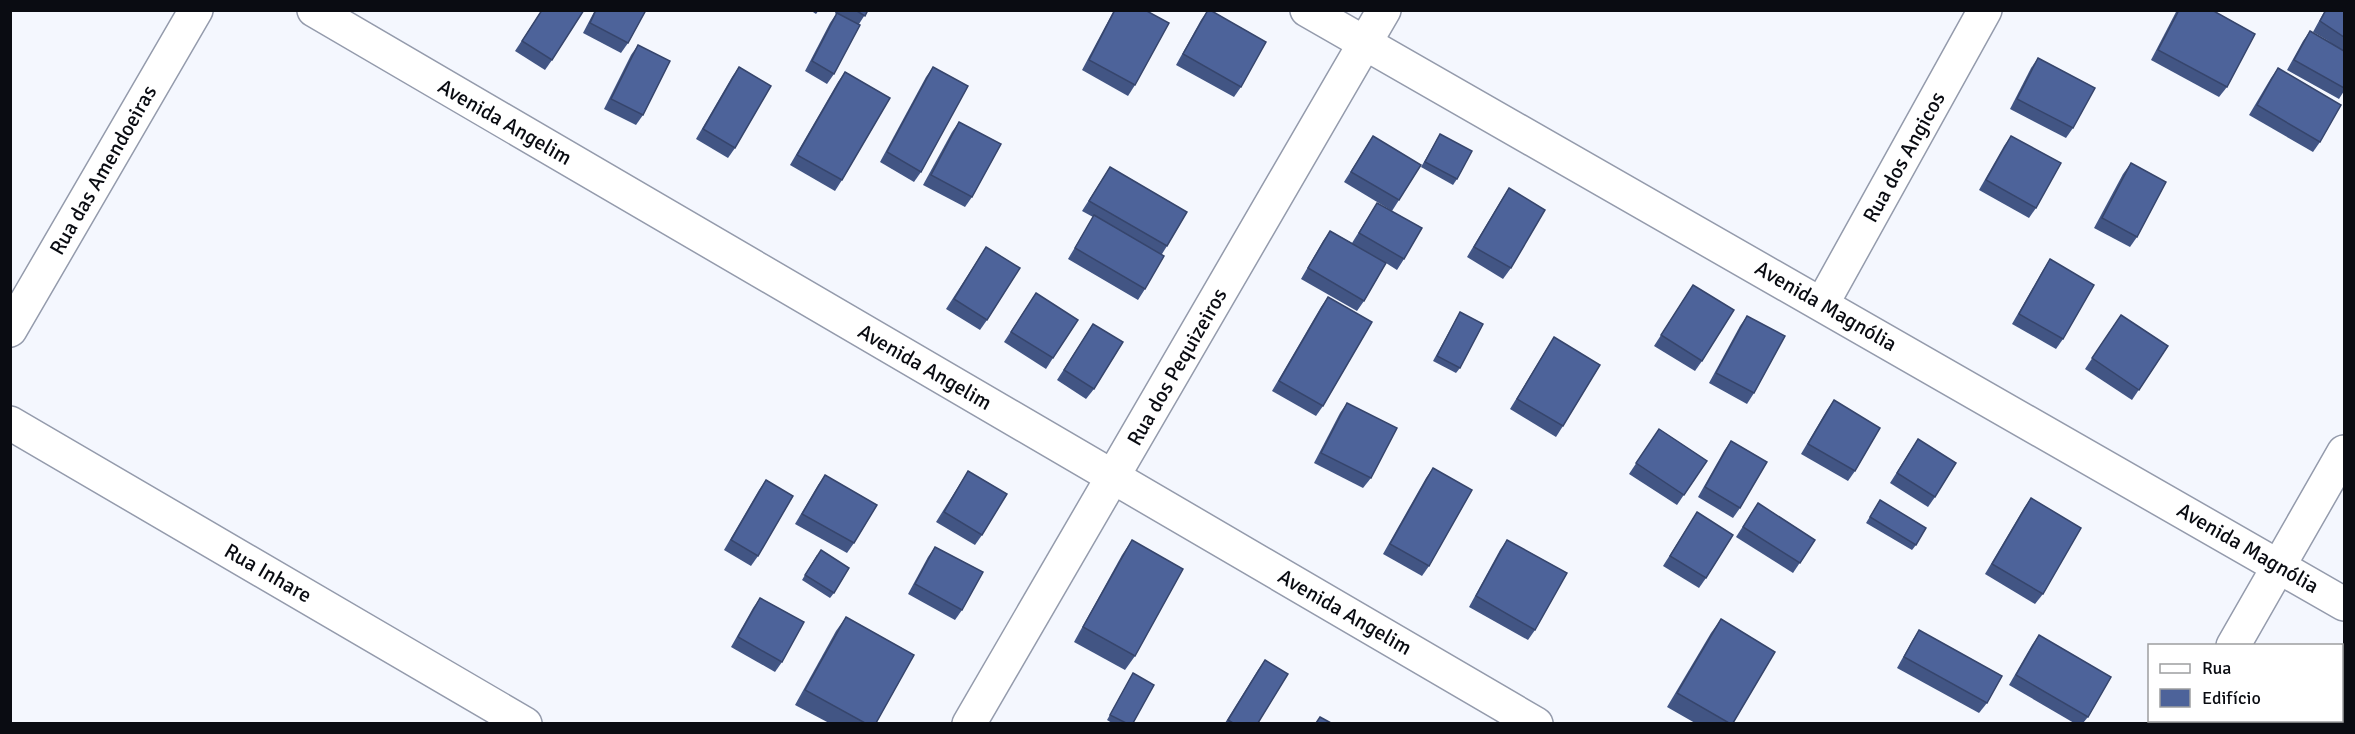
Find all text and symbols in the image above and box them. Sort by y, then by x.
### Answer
street label: Avenida Angelim [433,73,577,171]
street label: Rua das Amendoeiras [44,80,162,260]
street label: Rua dos Angicos [1857,87,1951,227]
street label: Avenida Magnólia [1751,255,1901,357]
street label: Rua dos Pequizeiros [1121,284,1233,450]
street label: Avenida Angelim [853,318,997,416]
street label: Avenida Magnólia [2173,497,2323,599]
street label: Rua Inhare [220,538,316,608]
street label: Avenida Angelim [1273,563,1417,661]
legend [2148,644,2343,722]
text: Rua [2202,657,2231,679]
text: Edifício [2202,687,2261,709]

